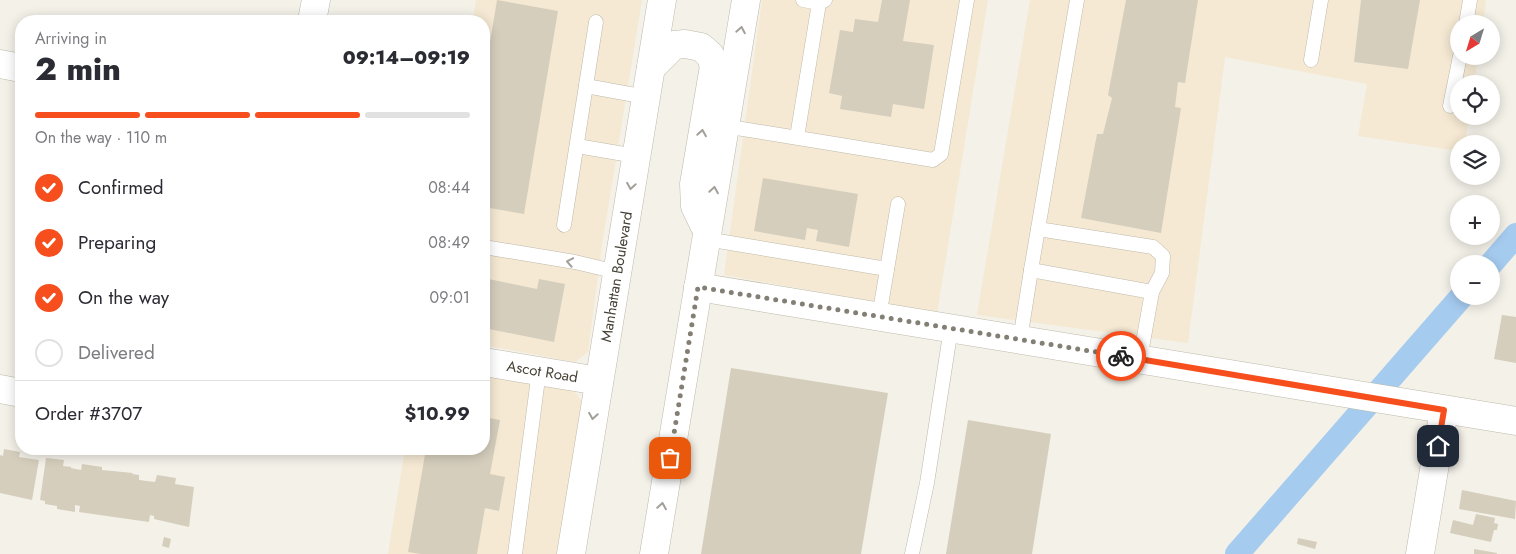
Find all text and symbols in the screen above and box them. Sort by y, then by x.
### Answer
north arrow [1450,15,1500,65]
map controls [1450,15,1500,305]
one-way arrow [735,25,745,34]
text: Arriving in [35,27,107,50]
text: 09:14–09:19 [343,44,470,71]
text: 2 min [35,46,121,92]
button: locate [1450,75,1500,125]
text: On the way · 110 m [35,126,167,149]
one-way arrow [697,129,707,138]
button: layers [1450,135,1500,185]
icon: check [35,174,63,202]
text: Confirmed [78,174,164,201]
text: 08:44 [428,176,470,199]
one-way arrow [627,182,637,191]
one-way arrow [708,186,718,194]
button: + [1450,195,1500,245]
street label: Manhattan Boulevard [595,210,638,344]
icon: check [35,229,63,257]
text: Preparing [78,229,156,256]
text: 08:49 [428,231,470,254]
button: − [1450,255,1500,305]
one-way arrow [565,257,574,267]
icon: check [35,284,63,312]
text: On the way [78,284,169,311]
text: 09:01 [430,286,470,309]
courier [1096,331,1146,381]
text: Delivered [78,339,155,366]
icon: bike [1107,342,1135,370]
street label: Ascot Road [505,355,579,388]
text: Order #3707 [35,400,142,427]
text: $10.99 [404,400,470,427]
one-way arrow [589,411,599,420]
pin [1417,425,1459,467]
icon: home [1424,432,1452,460]
pin [649,437,691,479]
icon: bag [656,444,684,472]
one-way arrow [657,502,667,510]

